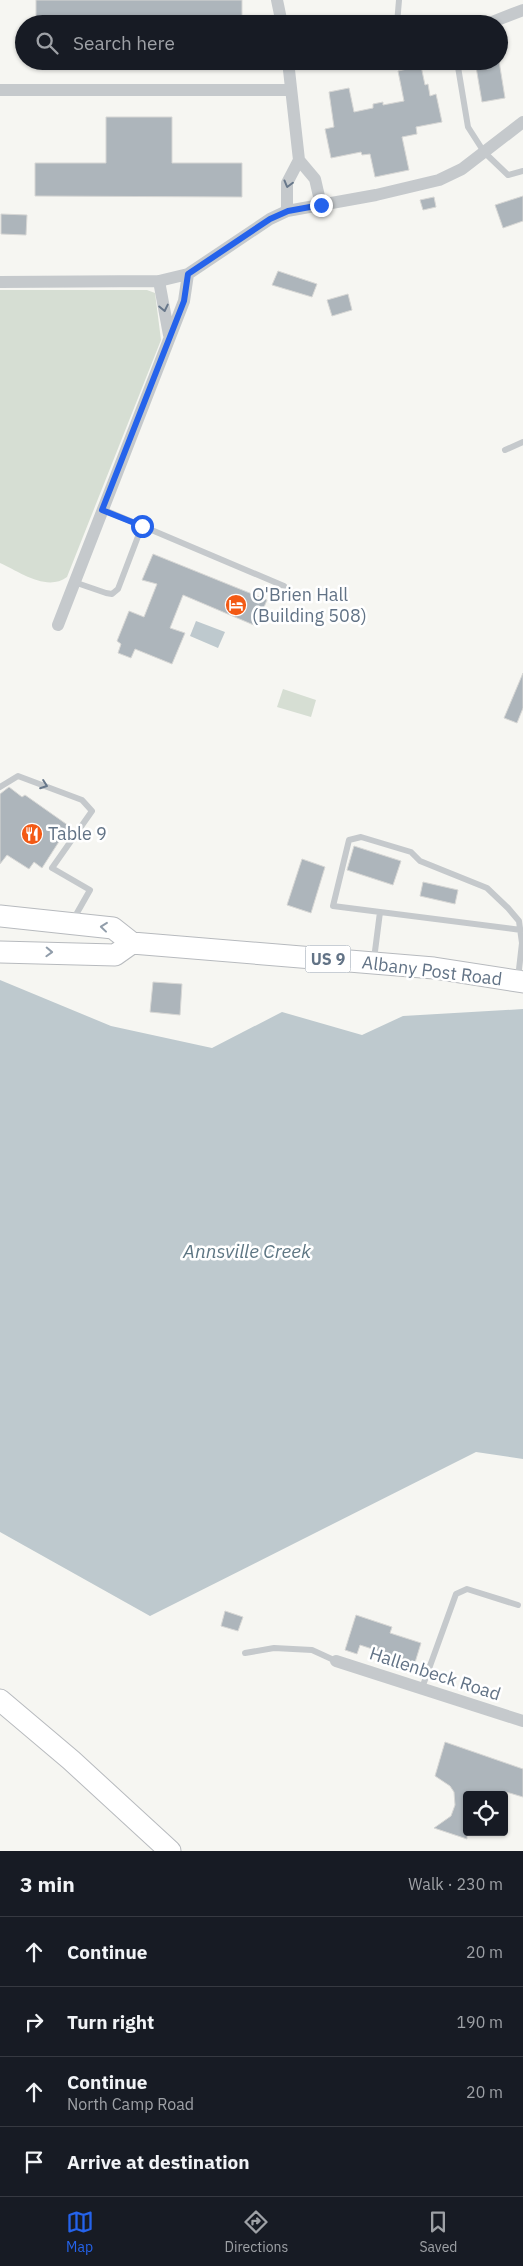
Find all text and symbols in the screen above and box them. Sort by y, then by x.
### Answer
search box [15,15,508,70]
icon: search [33,29,61,57]
text: Search here [73,31,175,55]
one-way arrow [283,180,294,189]
route end [310,194,333,217]
one-way arrow [158,304,169,313]
route start [131,515,154,538]
place label: O'Brien Hall (Building 508) [252,583,367,627]
hotel icon: O'Brien Hall (Building 508) [224,593,248,617]
one-way arrow [39,779,47,789]
restaurant icon: Table 9 [20,822,44,846]
place label: Table 9 [48,822,107,845]
one-way arrow [100,922,108,933]
road number: US 9 [306,946,350,972]
one-way arrow [45,947,53,957]
street label: Albany Post Road [361,950,503,991]
water label: Annsville Creek [182,1239,312,1263]
street label: Hallenbeck Road [367,1641,504,1706]
map controls [463,1791,508,1836]
button: locate [463,1791,508,1836]
text: 3 min [20,1870,75,1898]
text: Walk · 230 m [408,1874,503,1894]
icon: ahead [20,1938,48,1966]
text: Continue [67,1940,147,1964]
text: 20 m [466,1942,503,1962]
icon: right [20,2008,48,2036]
text: Turn right [67,2010,154,2034]
text: 190 m [456,2012,503,2032]
text: Continue [67,2070,147,2094]
icon: ahead [20,2078,48,2106]
text: 20 m [466,2082,503,2102]
text: North Camp Road [67,2094,194,2114]
icon: arrive [20,2148,48,2176]
text: Arrive at destination [67,2150,250,2174]
tab: Map [66,2208,94,2256]
tab: Directions [225,2208,288,2256]
tab: Saved [419,2208,457,2256]

